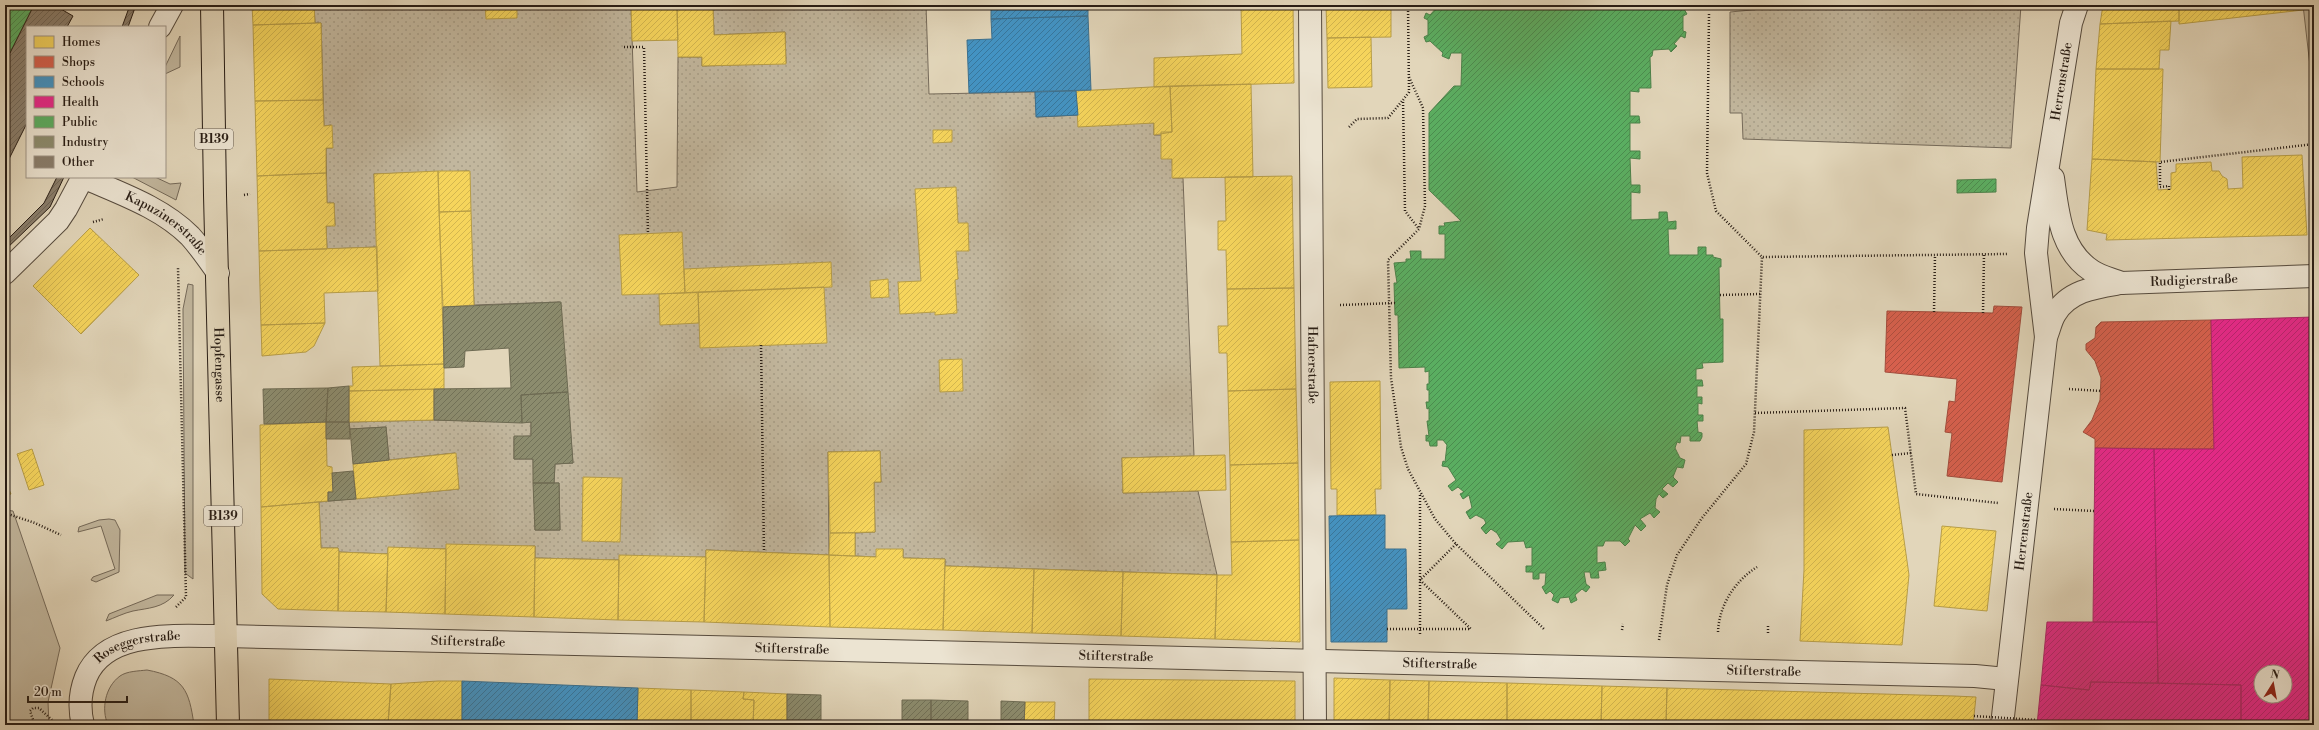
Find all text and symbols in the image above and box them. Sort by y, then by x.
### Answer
legend [26,26,166,178]
text: Homes [62,35,100,50]
street label: Herrenstraße [2047,41,2076,122]
text: Shops [62,55,95,70]
text: Schools [62,75,104,90]
text: Health [62,95,99,110]
text: Public [62,115,98,130]
road number: B139 [195,129,233,149]
text: Industry [62,135,109,150]
text: Other [62,155,94,170]
street label: Kapuzinerstraße [123,188,211,258]
street label: Rudigierstraße [2150,271,2239,290]
street label: Hafnerstraße [1304,326,1321,405]
street label: Hopfengasse [210,327,228,403]
street label: Herrenstraße [2012,491,2036,571]
road number: B139 [204,506,242,526]
street label: Roseggerstraße [91,628,181,667]
street label: Stifterstraße [431,633,506,650]
street label: Stifterstraße [755,640,830,658]
street label: Stifterstraße [1078,648,1154,665]
street label: Stifterstraße [1402,655,1478,673]
street label: Stifterstraße [1726,662,1802,680]
north arrow [2253,664,2293,704]
text: N [2269,667,2281,683]
scale bar [28,678,127,704]
text: 20 m [34,685,62,700]

